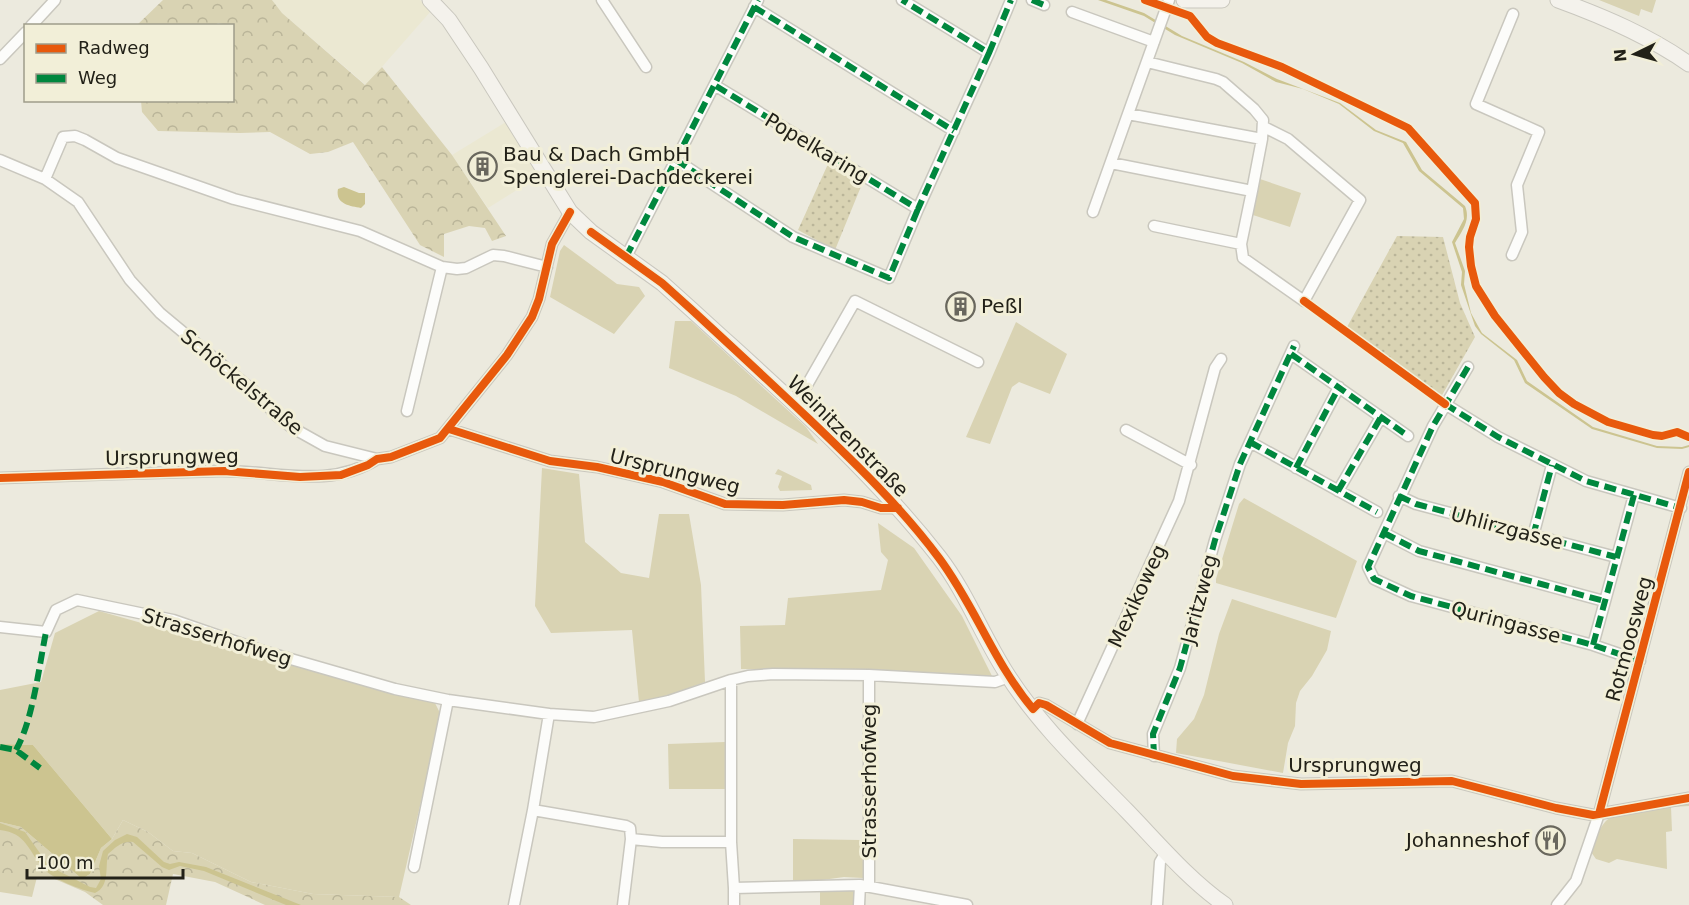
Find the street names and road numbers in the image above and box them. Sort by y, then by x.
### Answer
street label: Popelkaring [761,108,873,188]
street label: Schöckelstraße [176,324,308,440]
street label: Weinitzenstraße [782,370,914,502]
street label: Ursprungweg [607,443,743,499]
street label: Ursprungweg [105,444,239,470]
street label: Uhlirzgasse [1448,501,1566,555]
street label: Mexikoweg [1103,541,1171,651]
street label: Jaritzweg [1175,552,1222,648]
street label: Rotmoosweg [1601,574,1657,704]
street label: Quringasse [1448,596,1564,648]
street label: Strasserhofweg [139,603,295,671]
street label: Strasserhofweg [857,704,881,859]
street label: Ursprungweg [1288,753,1422,777]

